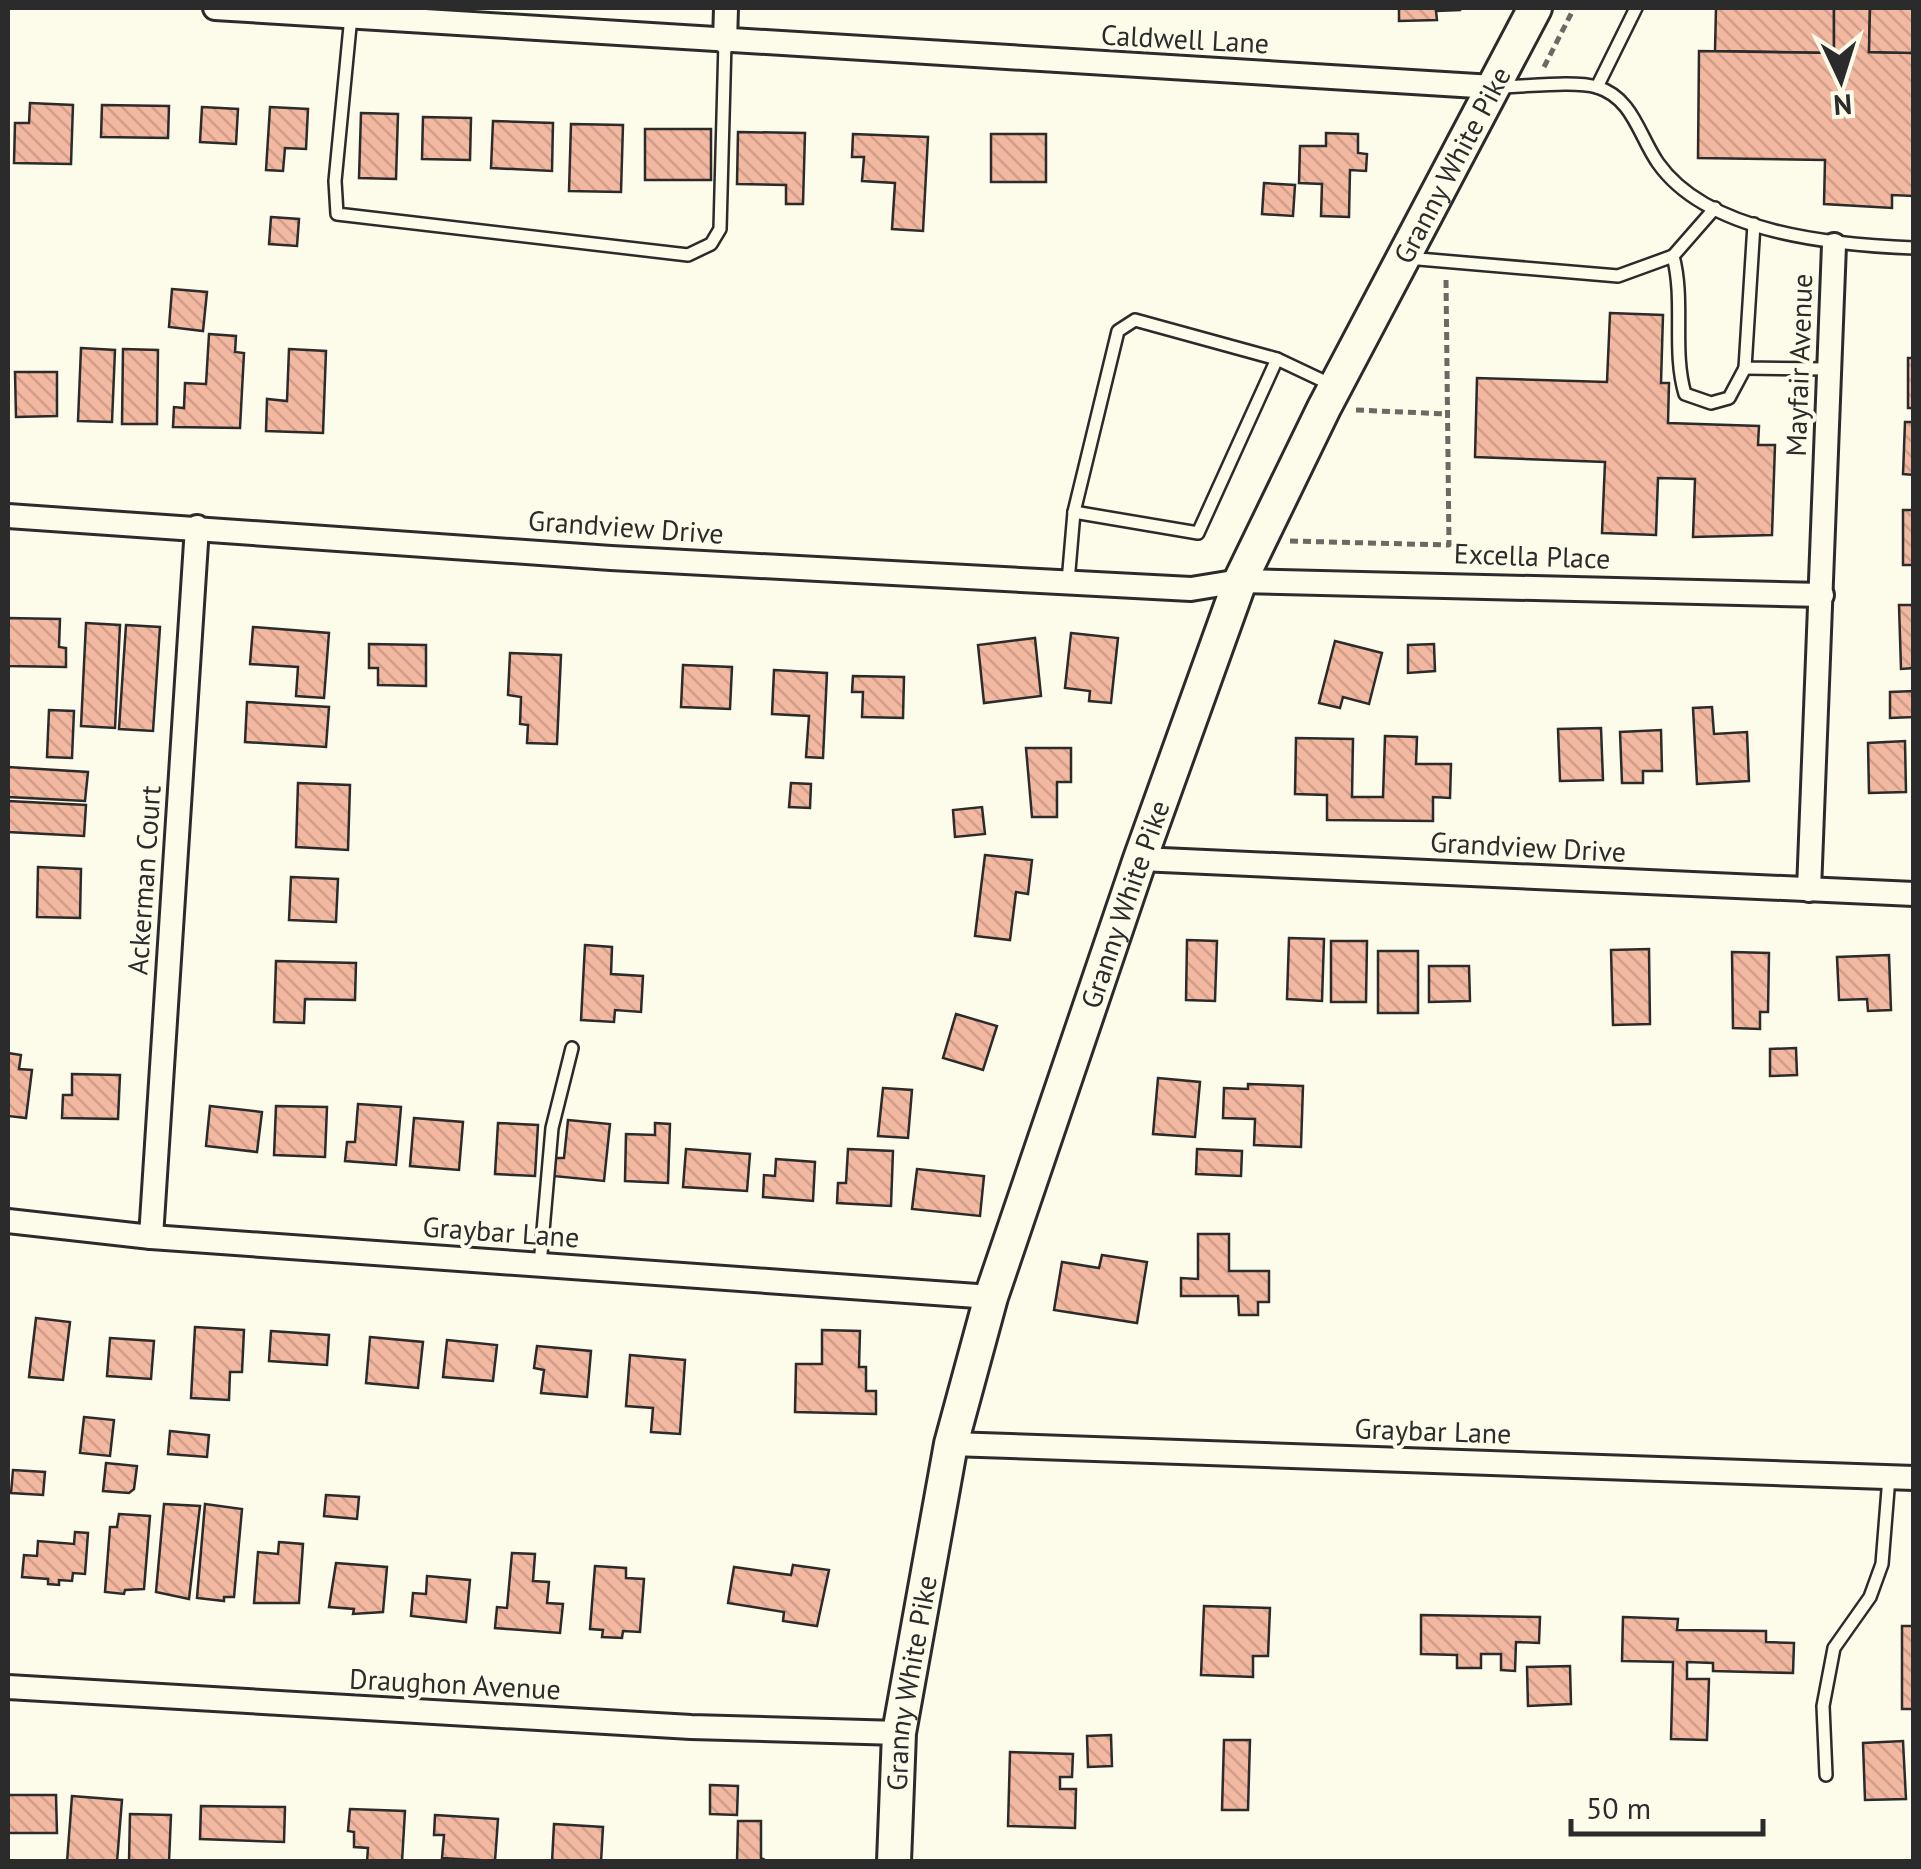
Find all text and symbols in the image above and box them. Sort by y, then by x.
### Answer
street label: Caldwell Lane [1100,16,1270,61]
north arrow [1791,30,1891,130]
street label: Granny White Pike [1385,60,1519,270]
text: N [1832,86,1853,125]
street label: Mayfair Avenue [1777,273,1820,457]
street label: Grandview Drive [527,501,725,552]
street label: Excella Place [1453,534,1611,577]
street label: Ackerman Court [118,783,169,976]
street label: Granny White Pike [1072,795,1178,1013]
street label: Grandview Drive [1429,823,1627,870]
street label: Graybar Lane [421,1208,581,1255]
street label: Graybar Lane [1354,1409,1512,1452]
street label: Granny White Pike [878,1572,945,1792]
street label: Draughon Avenue [348,1659,562,1708]
scale bar [1571,1774,1764,1836]
text: 50 m [1586,1788,1651,1827]

